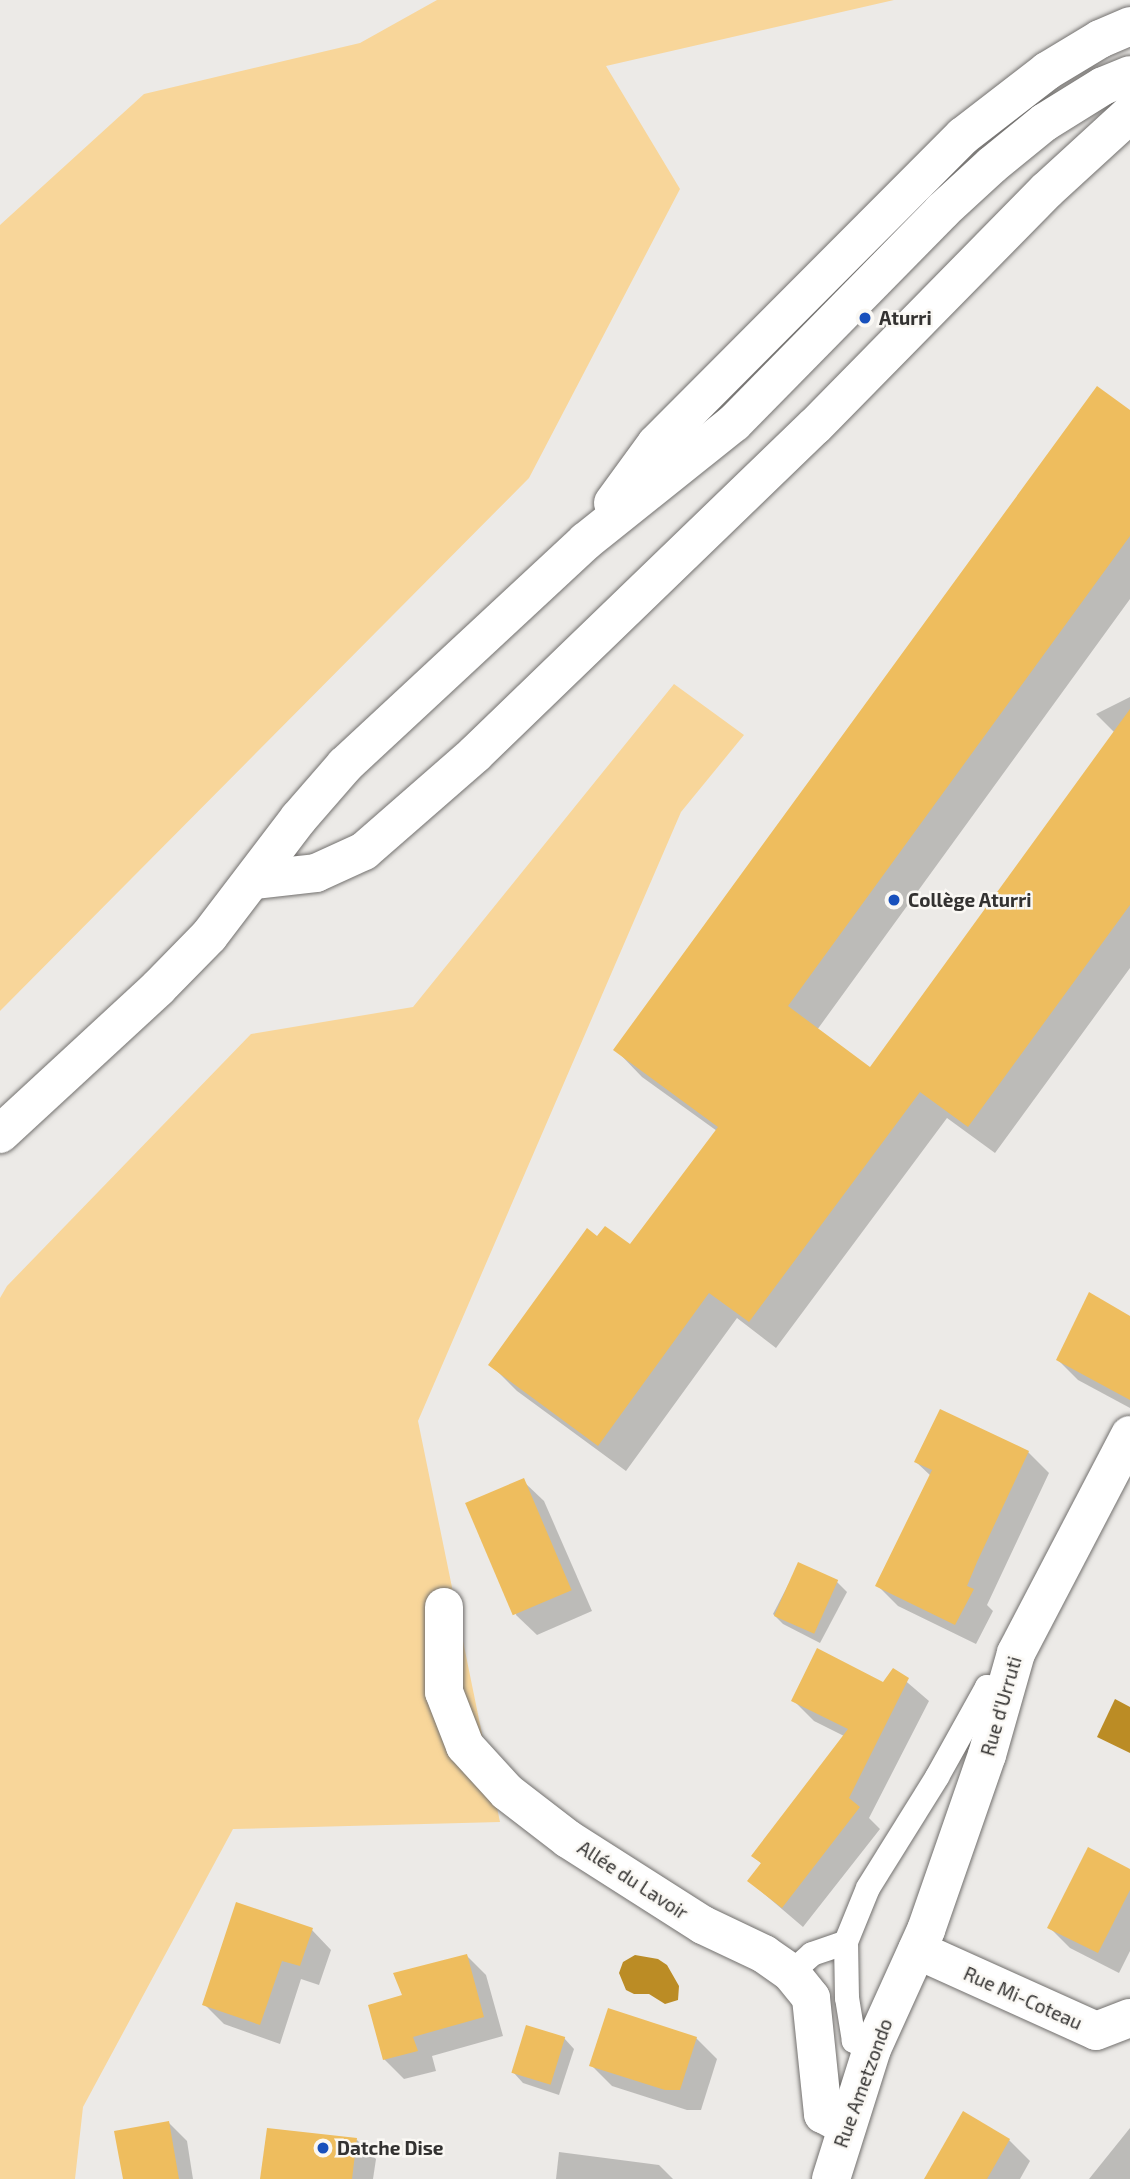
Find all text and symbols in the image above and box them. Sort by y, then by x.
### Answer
place label: Aturri [879,307,932,329]
marker: Aturri [857,310,873,326]
place label: Collège Aturri [908,889,1032,911]
marker: Collège Aturri [886,892,902,908]
street label: Rue d'Urruti [976,1654,1026,1758]
street label: Allée du Lavoir [574,1836,692,1924]
street label: Rue Mi-Coteau [960,1962,1086,2034]
street label: Rue Ametzondo [829,2015,897,2151]
place label: Datche Dise [337,2137,444,2159]
marker: Datche Dise [315,2140,331,2156]

